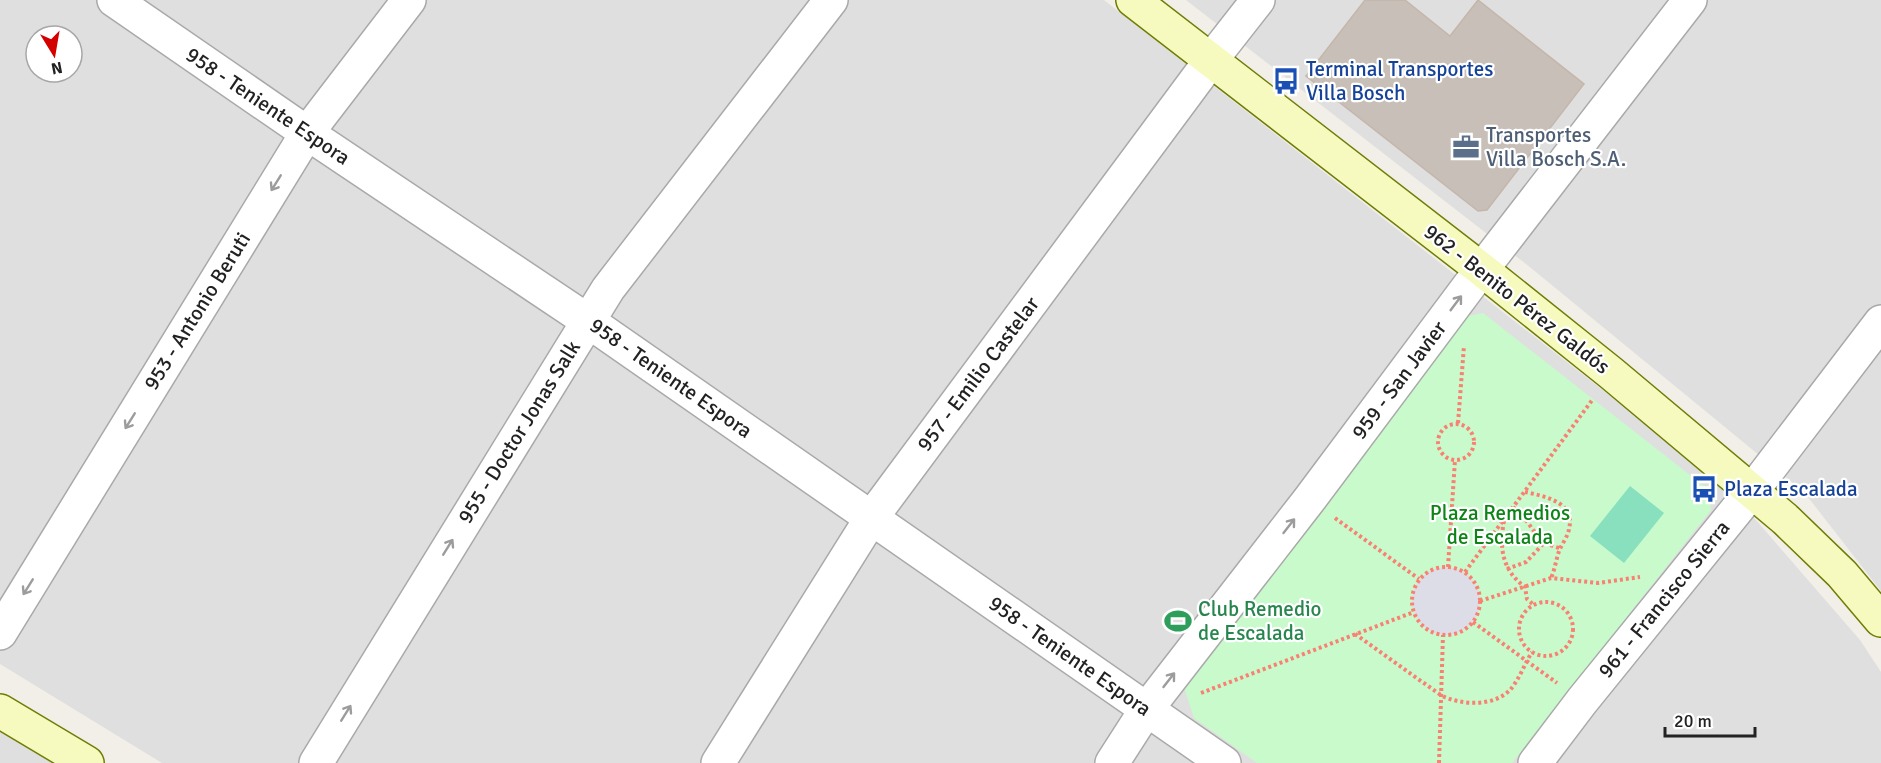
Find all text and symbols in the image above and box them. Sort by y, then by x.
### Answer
north arrow [24,24,84,84]
street label: 958 - Teniente Espora [181,41,355,171]
place label: Terminal Transportes Villa Bosch [1306,56,1493,106]
text: N [49,57,64,79]
bus stop icon: Terminal Transportes Villa Bosch [1271,66,1301,96]
place label: Transportes Villa Bosch S.A. [1486,122,1626,172]
office icon: Transportes Villa Bosch S.A. [1451,132,1481,162]
one-way arrow [269,174,281,191]
street label: 962 - Benito Pérez Galdós [1419,218,1615,380]
street label: 953 - Antonio Beruti [138,227,256,395]
street label: 957 - Emilio Castelar [911,291,1045,456]
one-way arrow [1449,295,1462,311]
street label: 958 - Teniente Espora [585,312,757,444]
street label: 959 - San Javier [1346,316,1452,444]
street label: 955 - Doctor Jonas Salk [452,335,586,528]
one-way arrow [124,412,136,429]
bus stop icon: Plaza Escalada [1689,474,1719,504]
place label: Plaza Escalada [1724,476,1858,502]
park label: Plaza Remedios de Escalada [1430,500,1570,550]
street label: 961 - Francisco Sierra [1593,515,1735,683]
one-way arrow [1282,518,1295,534]
one-way arrow [443,539,455,556]
one-way arrow [22,578,34,595]
street label: 958 - Teniente Espora [984,590,1156,722]
place label: Club Remedio de Escalada [1198,596,1322,646]
sports icon: Club Remedio de Escalada [1163,606,1193,636]
one-way arrow [1163,673,1176,689]
scale bar [1665,700,1755,738]
one-way arrow [341,705,353,722]
text: 20 m [1674,710,1712,732]

